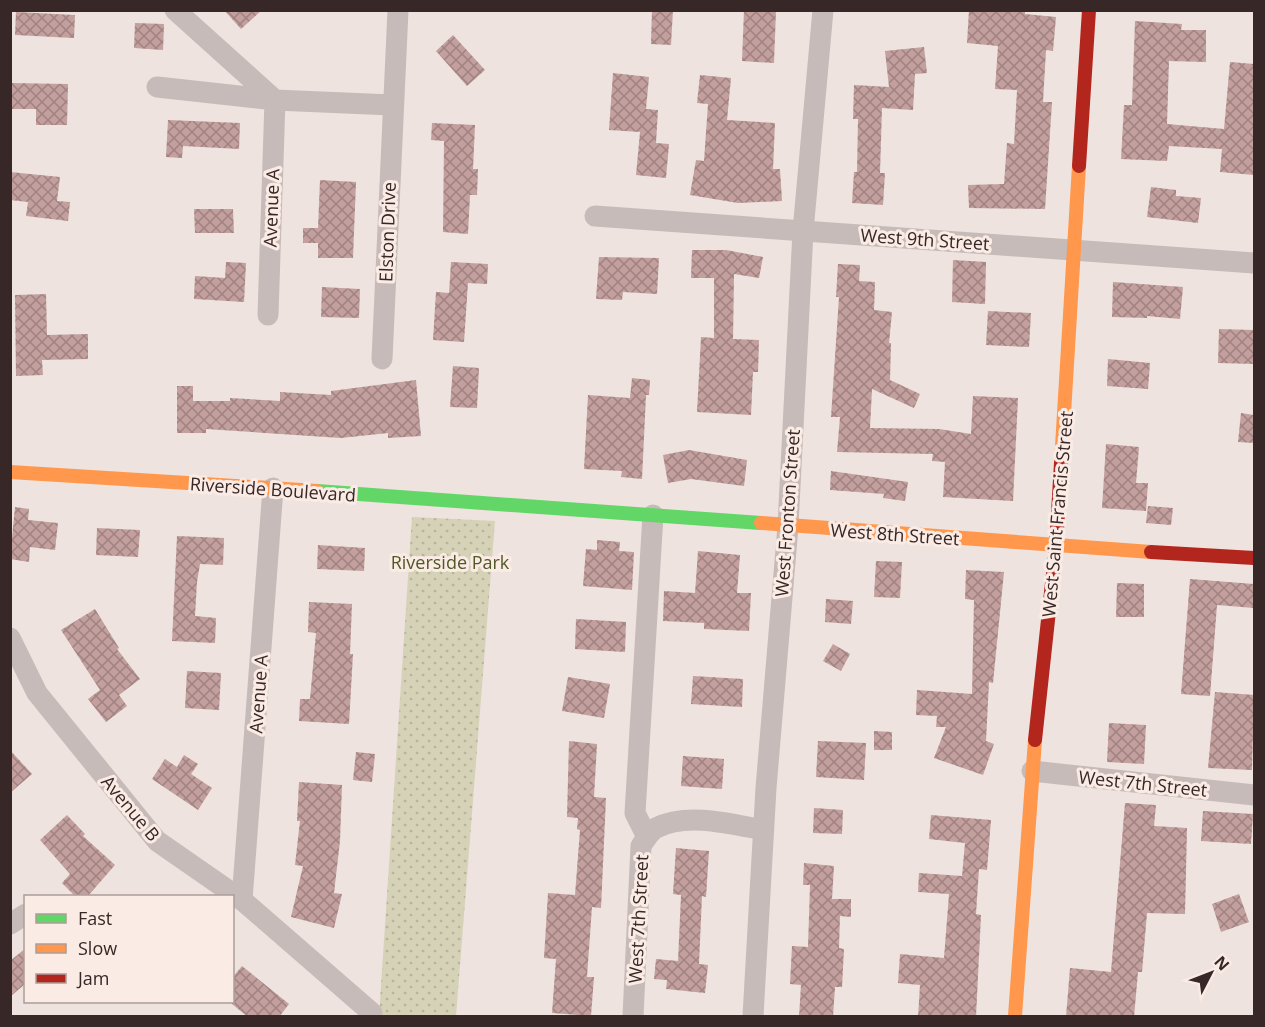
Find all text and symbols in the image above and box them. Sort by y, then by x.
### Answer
street label: Avenue A [258,168,284,248]
street label: Elston Drive [373,182,401,282]
street label: West 9th Street [860,223,990,255]
street label: West Saint Francis Street [1036,410,1078,618]
street label: West Fronton Street [769,428,805,598]
street label: Riverside Boulevard [189,471,357,507]
street label: West 8th Street [830,518,960,550]
park label: Riverside Park [391,550,510,574]
street label: Avenue A [243,653,273,734]
street label: West 7th Street [1078,764,1208,802]
street label: Avenue B [96,770,166,846]
street label: West 7th Street [623,854,653,984]
legend [24,895,234,1003]
text: Fast [78,906,112,930]
text: Slow [78,936,117,960]
north arrow [1181,943,1241,1003]
text: N [1210,951,1235,975]
text: Jam [76,966,110,990]

